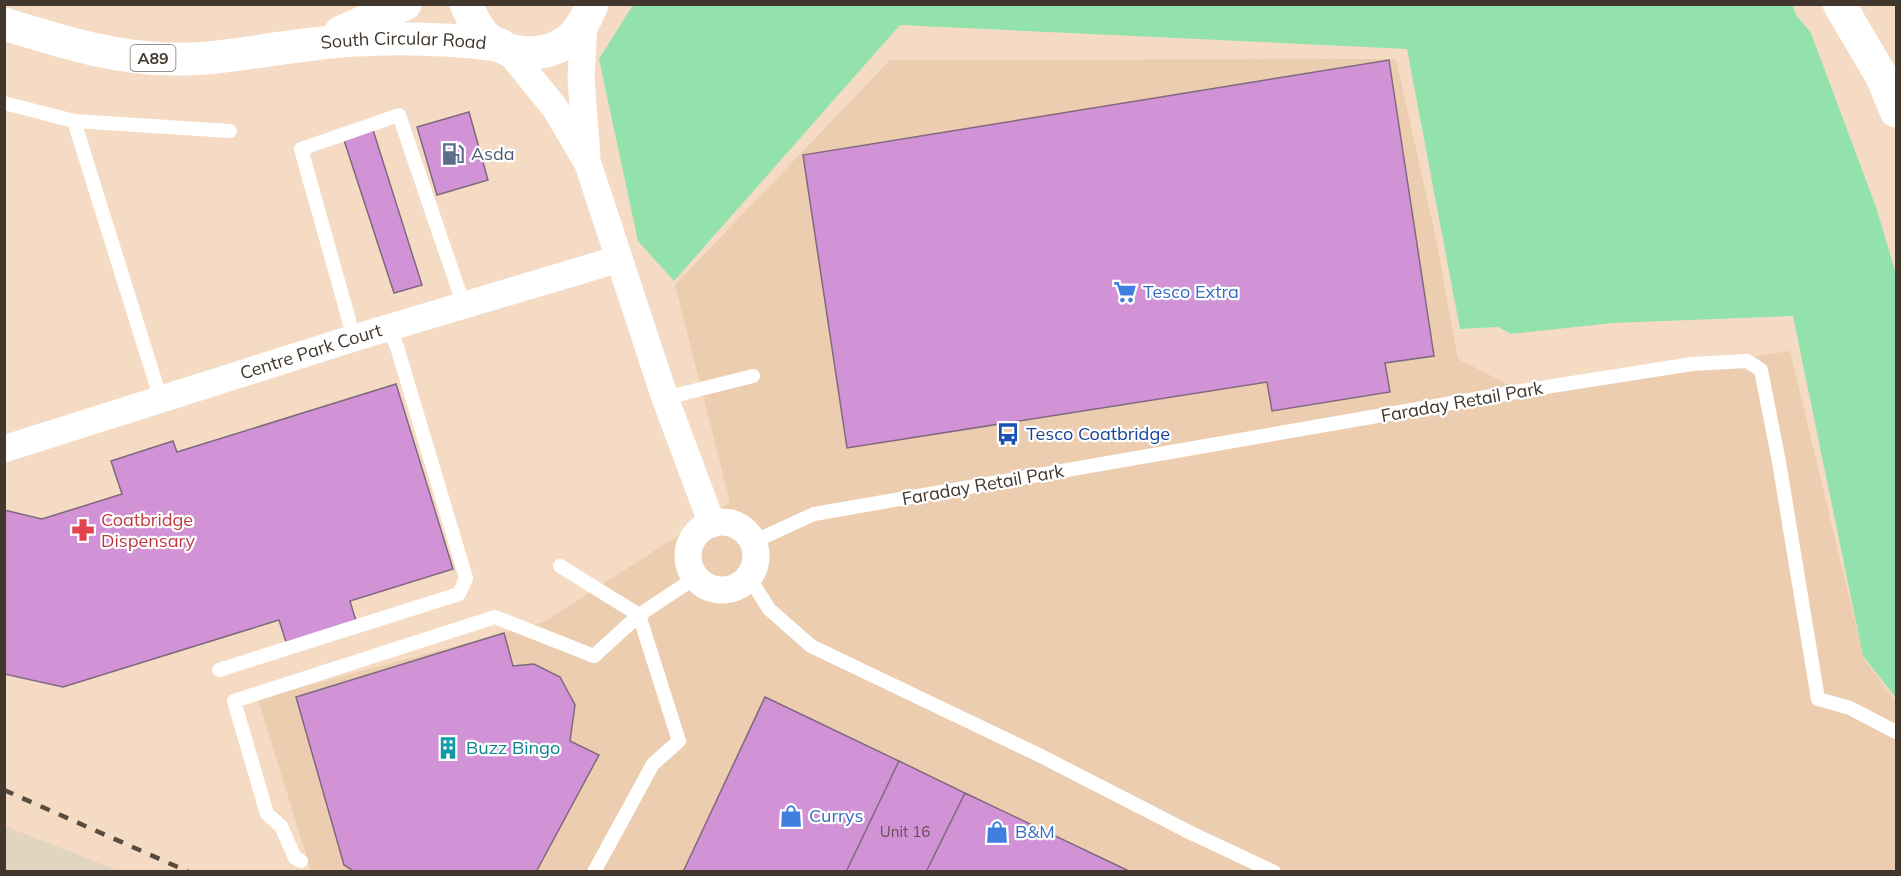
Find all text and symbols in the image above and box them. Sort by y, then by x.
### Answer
street label: South Circular Road [319,27,488,54]
road number: A89 [130,45,176,71]
fuel station icon: Asda [440,141,466,167]
place label: Asda [471,142,515,165]
supermarket icon: Tesco Extra [1112,279,1138,305]
place label: Tesco Extra [1143,280,1239,303]
street label: Centre Park Court [237,318,385,384]
street label: Faraday Retail Park [1379,376,1545,427]
bus stop icon: Tesco Coatbridge [995,421,1021,447]
place label: Tesco Coatbridge [1026,422,1170,445]
street label: Faraday Retail Park [900,459,1066,510]
place label: Coatbridge Dispensary [101,508,196,552]
pharmacy icon: Coatbridge Dispensary [70,517,96,543]
building icon: Buzz Bingo [435,735,461,761]
place label: Buzz Bingo [466,736,560,759]
shop icon: Currys [778,803,804,829]
place label: Currys [809,804,863,827]
shop icon: B&M [984,819,1010,845]
place label: B&M [1015,820,1055,843]
house number: Unit 16 [880,822,930,841]

